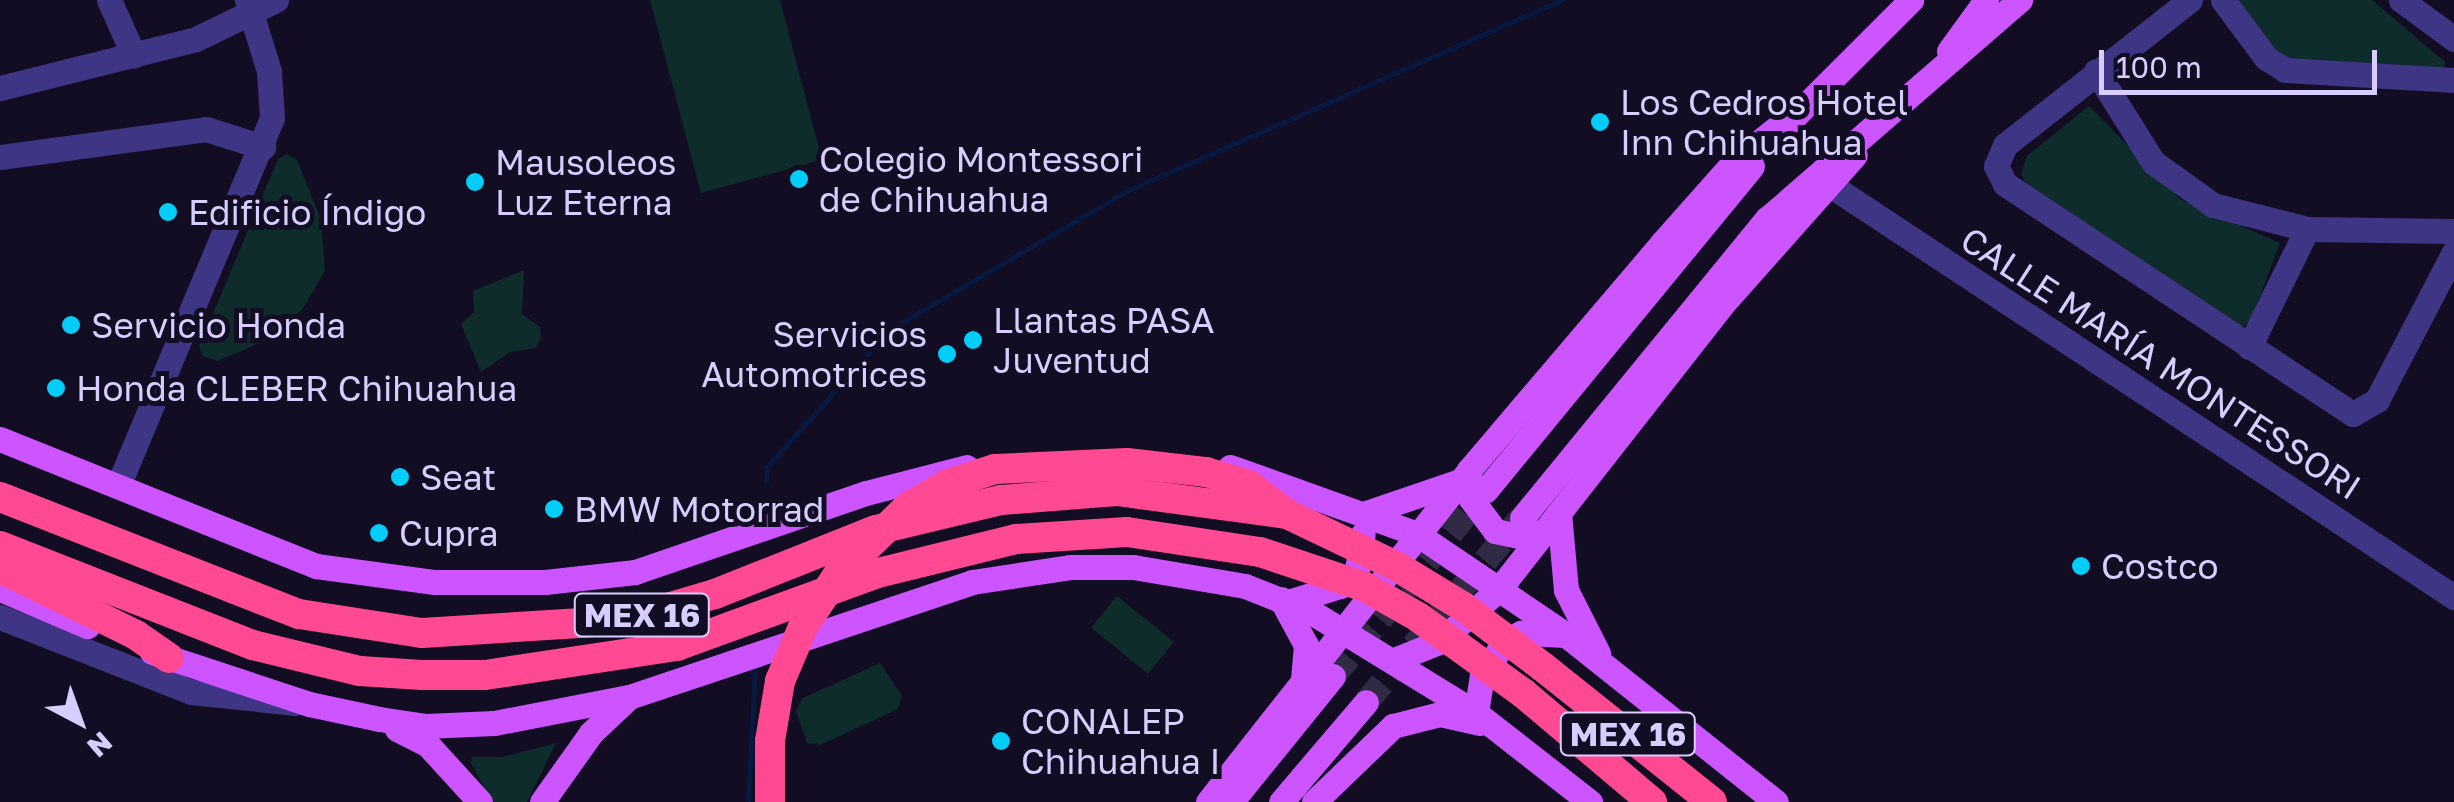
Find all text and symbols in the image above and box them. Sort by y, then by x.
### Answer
scale bar [2104,30,2382,92]
text: 100 m [2116,49,2202,85]
place label: Los Cedros Hotel Inn Chihuahua [1620,81,1908,163]
marker: Los Cedros Hotel Inn Chihuahua [1589,111,1611,133]
place label: Colegio Montessori de Chihuahua [819,138,1143,220]
place label: Mausoleos Luz Eterna [495,141,676,223]
marker: Colegio Montessori de Chihuahua [788,168,810,190]
marker: Mausoleos Luz Eterna [464,171,486,193]
place label: Edificio Índigo [188,191,426,233]
marker: Edificio Índigo [157,201,179,223]
street label: CALLE MARÍA MONTESSORI [1953,218,2369,508]
place label: Llantas PASA Juventud [993,299,1215,381]
place label: Servicio Honda [91,304,346,346]
place label: Servicios Automotrices [701,313,927,395]
marker: Servicio Honda [60,314,82,336]
marker: Llantas PASA Juventud [962,329,984,351]
marker: Servicios Automotrices [936,343,958,365]
place label: Honda CLEBER Chihuahua [76,367,517,409]
marker: Honda CLEBER Chihuahua [45,377,67,399]
place label: Seat [420,456,496,498]
marker: Seat [389,466,411,488]
place label: BMW Motorrad [574,488,824,530]
marker: BMW Motorrad [543,498,565,520]
place label: Cupra [399,512,499,554]
marker: Cupra [368,522,390,544]
place label: Costco [2101,545,2218,587]
marker: Costco [2070,555,2092,577]
road number: MEX 16 [572,588,712,642]
north arrow [30,672,130,772]
place label: CONALEP Chihuahua I [1021,700,1220,782]
road number: MEX 16 [1558,707,1698,761]
text: N [81,726,119,764]
marker: CONALEP Chihuahua I [990,730,1012,752]

